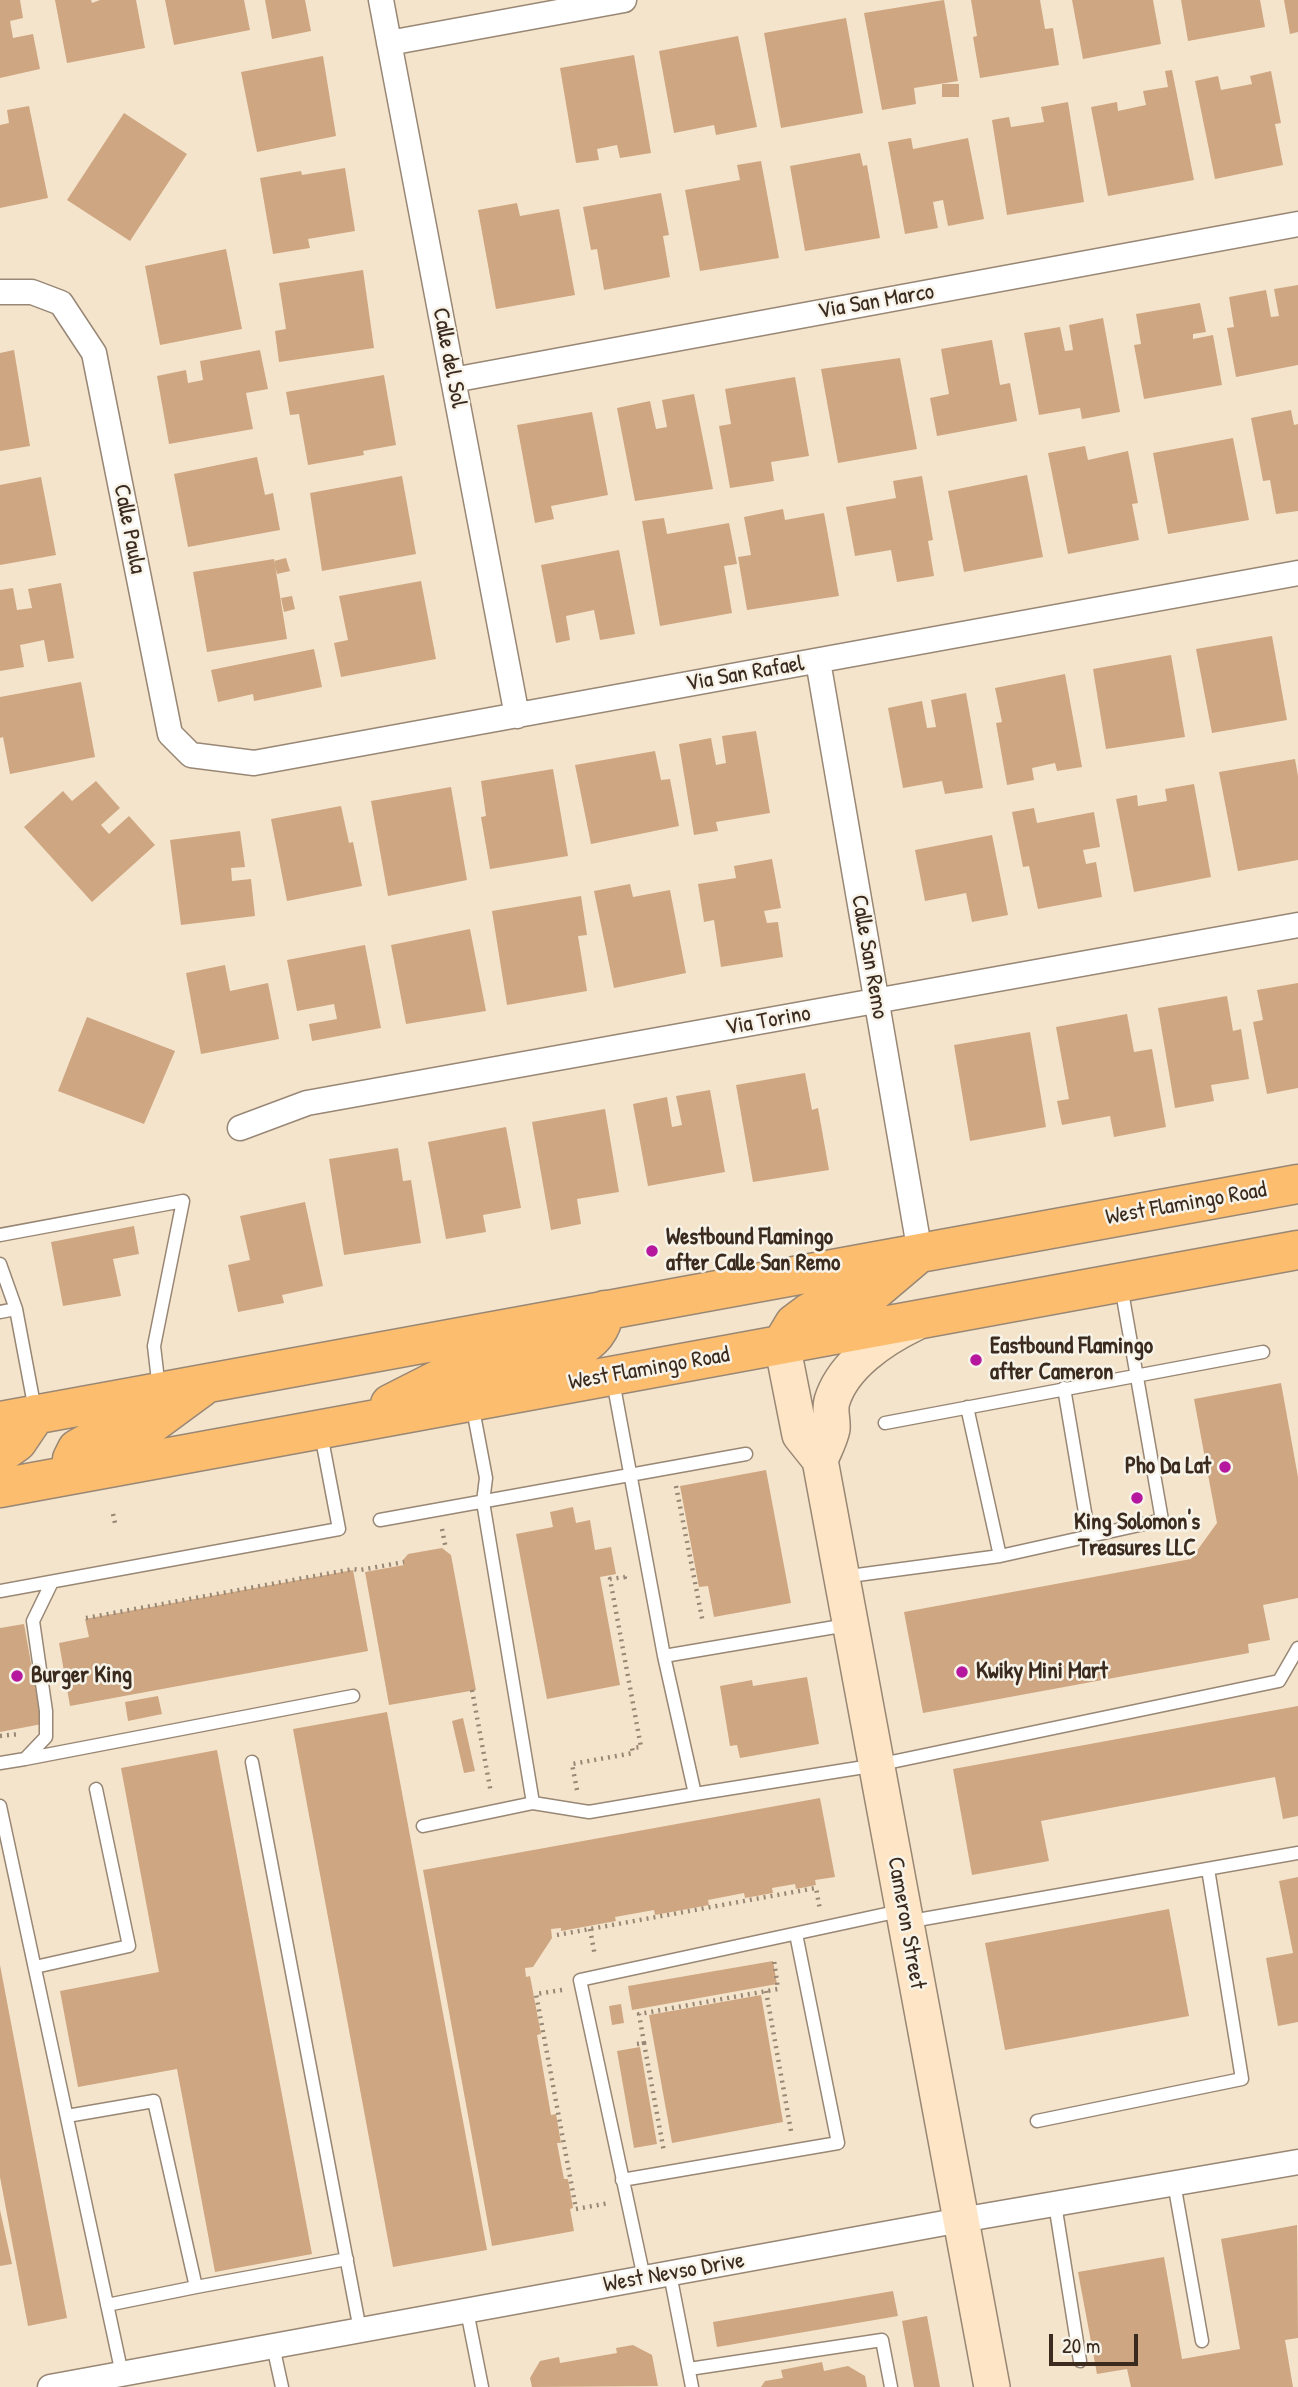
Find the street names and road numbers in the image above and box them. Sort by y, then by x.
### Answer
street label: Via San Marco [816,278,936,326]
street label: Calle del Sol [426,306,472,410]
street label: Calle Paula [107,482,151,576]
street label: Via San Rafael [684,650,806,698]
street label: Calle San Remo [844,893,894,1021]
street label: Via Torino [723,1000,813,1042]
street label: West Flamingo Road [1103,1176,1269,1232]
street label: West Flamingo Road [566,1341,732,1397]
street label: Cameron Street [881,1855,931,1991]
street label: West Nevso Drive [601,2247,747,2299]

